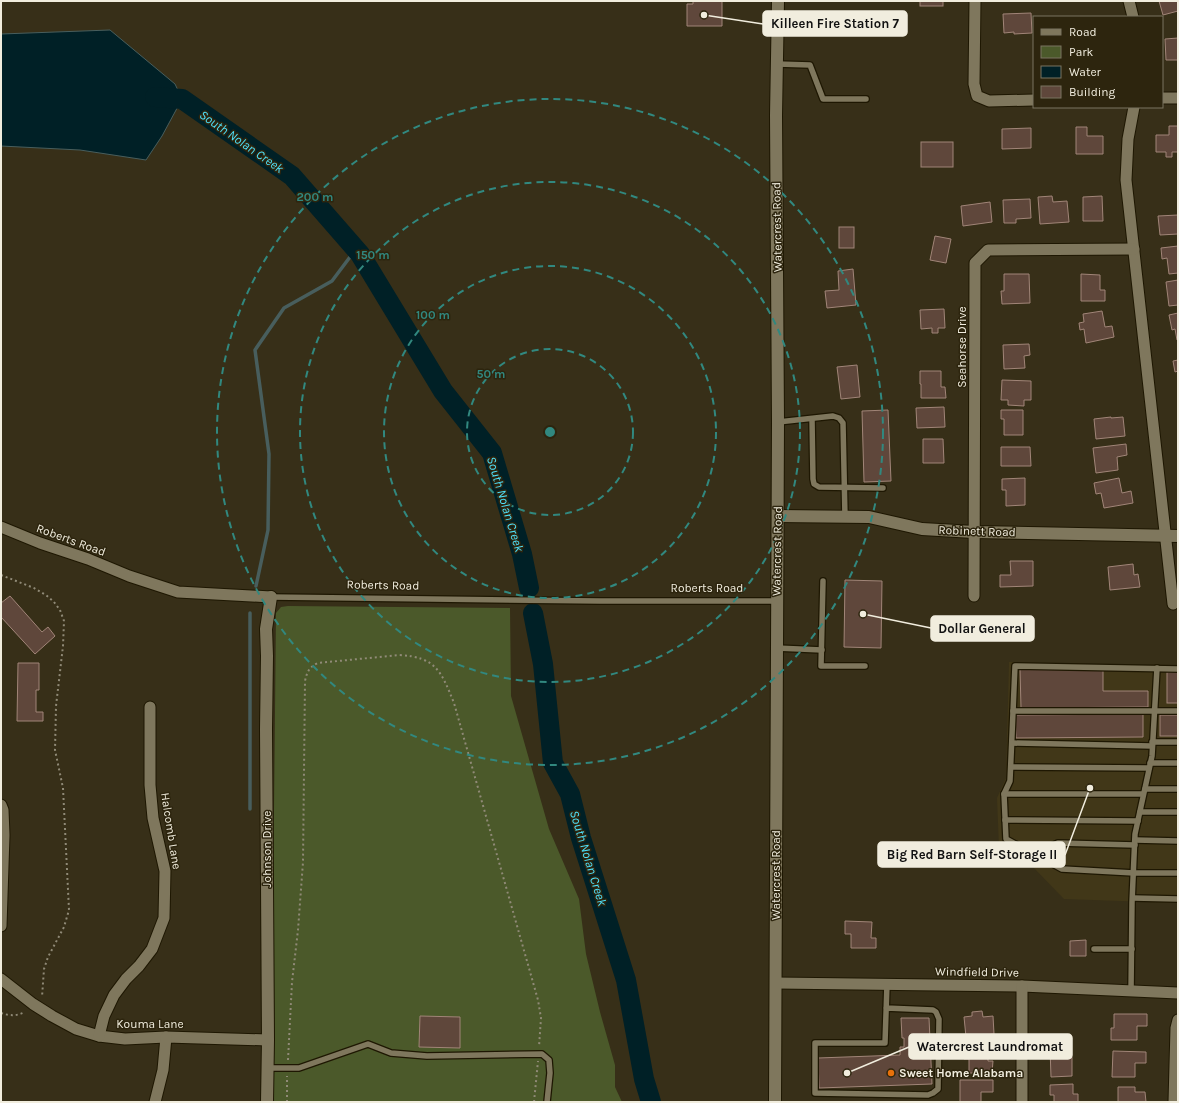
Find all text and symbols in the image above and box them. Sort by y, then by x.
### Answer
callout: Killeen Fire Station 7 [763,11,907,36]
text: Killeen Fire Station 7 [771,16,900,31]
legend [1033,16,1163,108]
text: Road [1069,25,1097,39]
text: Park [1069,45,1094,59]
text: Water [1069,65,1102,79]
text: Building [1069,85,1116,99]
water label: South Nolan Creek [197,107,287,176]
street label: Watercrest Road [769,182,785,272]
text: 200 m [297,190,333,204]
text: 150 m [356,248,390,262]
street label: Seahorse Drive [955,306,969,388]
text: 100 m [416,308,450,322]
text: 50 m [477,367,506,381]
centre of rings [543,425,557,439]
water label: South Nolan Creek [484,455,527,554]
street label: Watercrest Road [769,506,785,596]
street label: Roberts Road [34,521,108,559]
street label: Robinett Road [938,523,1016,539]
street label: Roberts Road [346,577,420,593]
street label: Roberts Road [671,581,743,595]
callout: Dollar General [931,616,1034,641]
text: Dollar General [938,621,1026,636]
street label: Halcomb Lane [158,792,184,870]
water label: South Nolan Creek [567,809,610,908]
street label: Johnson Drive [260,811,274,887]
street label: Watercrest Road [769,830,783,920]
callout: Big Red Barn Self-Storage II [878,842,1065,867]
text: Big Red Barn Self-Storage II [887,847,1057,862]
street label: Windfield Drive [935,964,1019,980]
street label: Kouma Lane [116,1017,184,1031]
callout: Watercrest Laundromat [909,1034,1072,1059]
text: Watercrest Laundromat [917,1039,1063,1054]
place label: Sweet Home Alabama [899,1066,1023,1080]
marker: Sweet Home Alabama [886,1068,896,1078]

